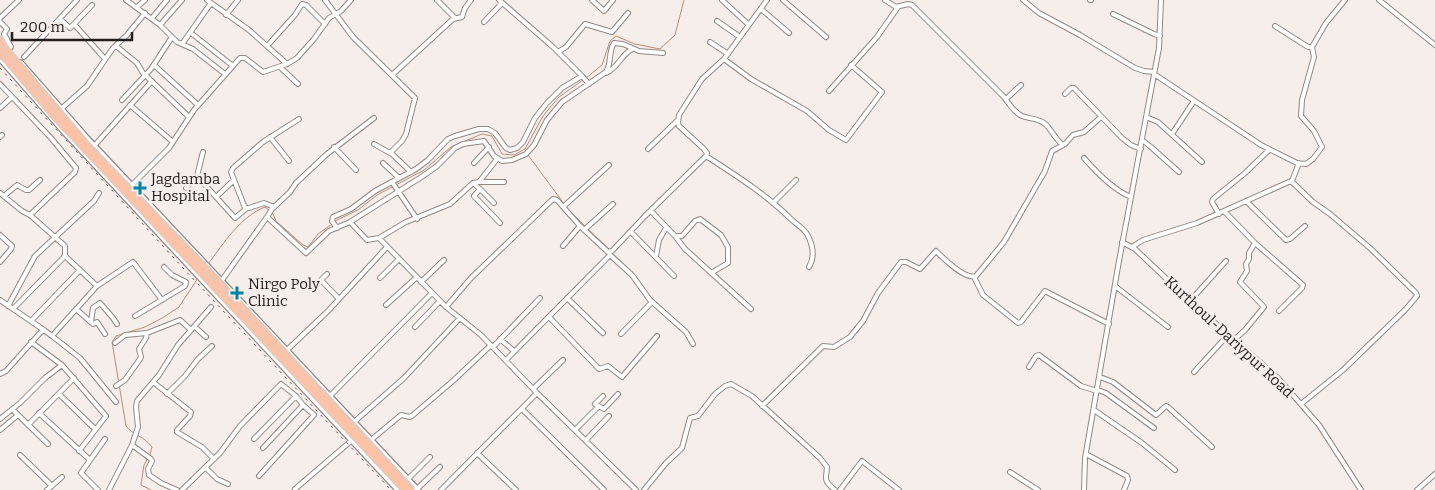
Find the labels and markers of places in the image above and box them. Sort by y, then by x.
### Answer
place label: Jagdamba Hospital [150,170,220,205]
marker: Jagdamba Hospital [133,181,147,195]
place label: Nirgo Poly Clinic [248,275,320,310]
marker: Nirgo Poly Clinic [230,286,244,300]

